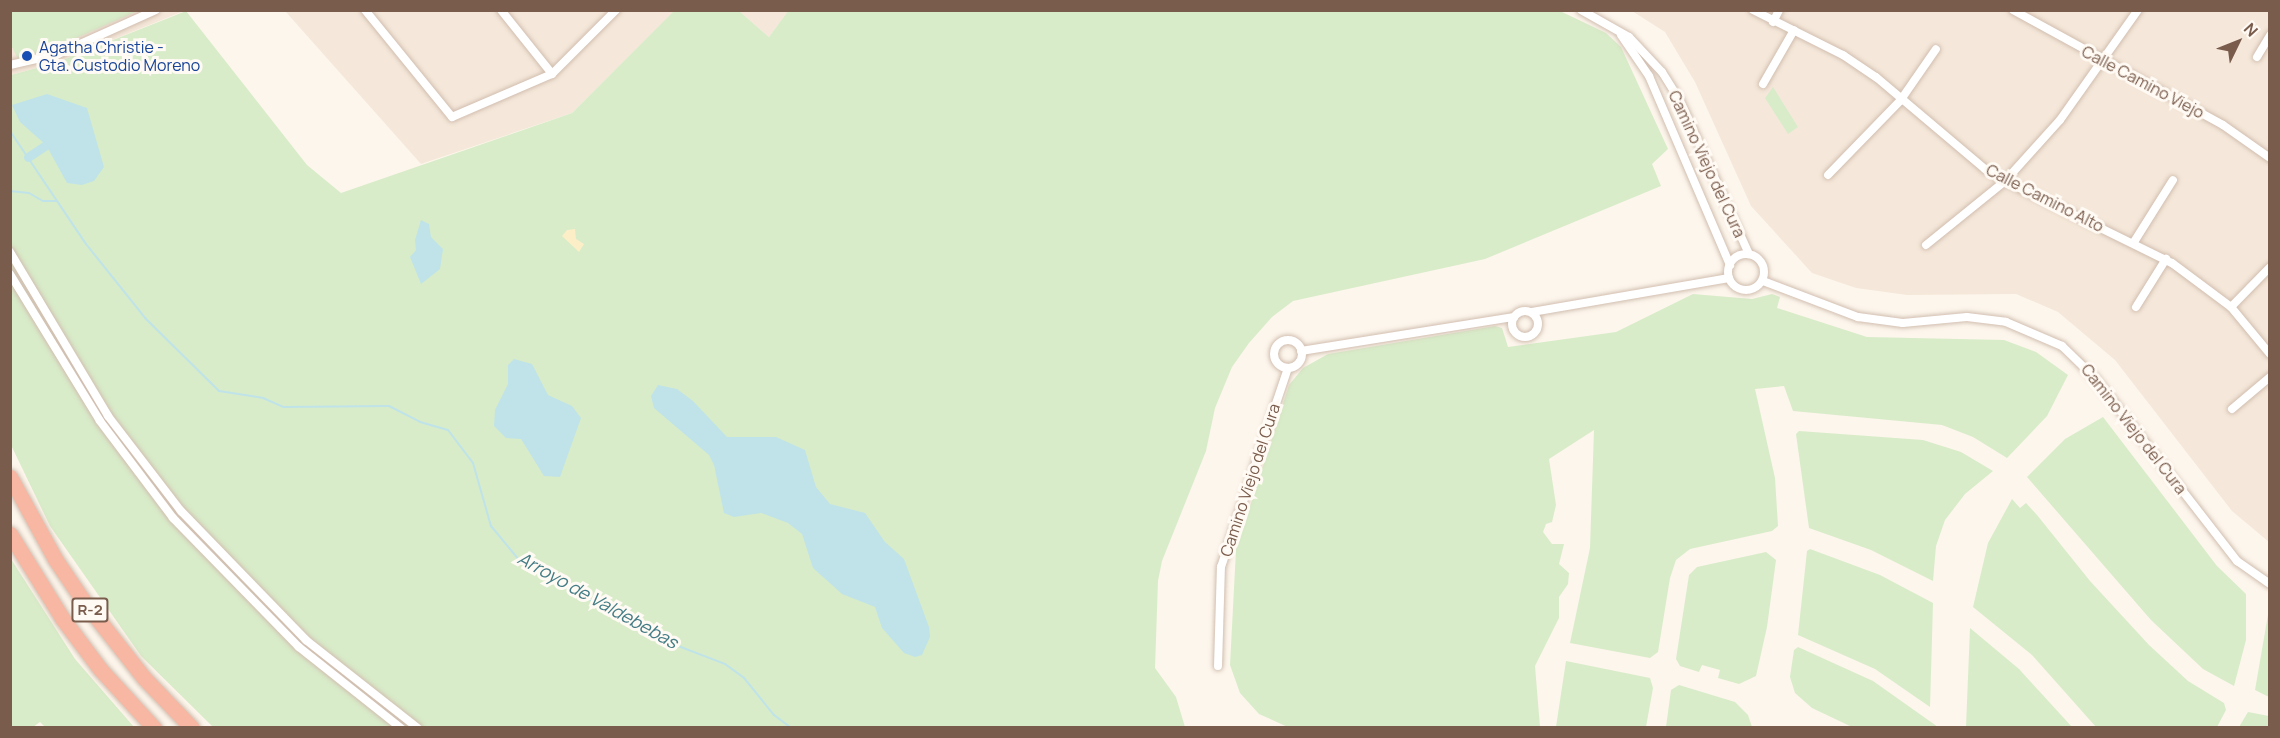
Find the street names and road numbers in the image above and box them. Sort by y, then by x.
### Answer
street label: Calle Camino Viejo [2078,42,2208,122]
street label: Camino Viejo del Cura [1665,87,1749,241]
street label: Calle Camino Alto [1983,160,2107,236]
street label: Camino Viejo del Cura [2077,360,2191,498]
street label: Camino Viejo del Cura [1216,401,1284,559]
road number: R-2 [70,598,110,622]

